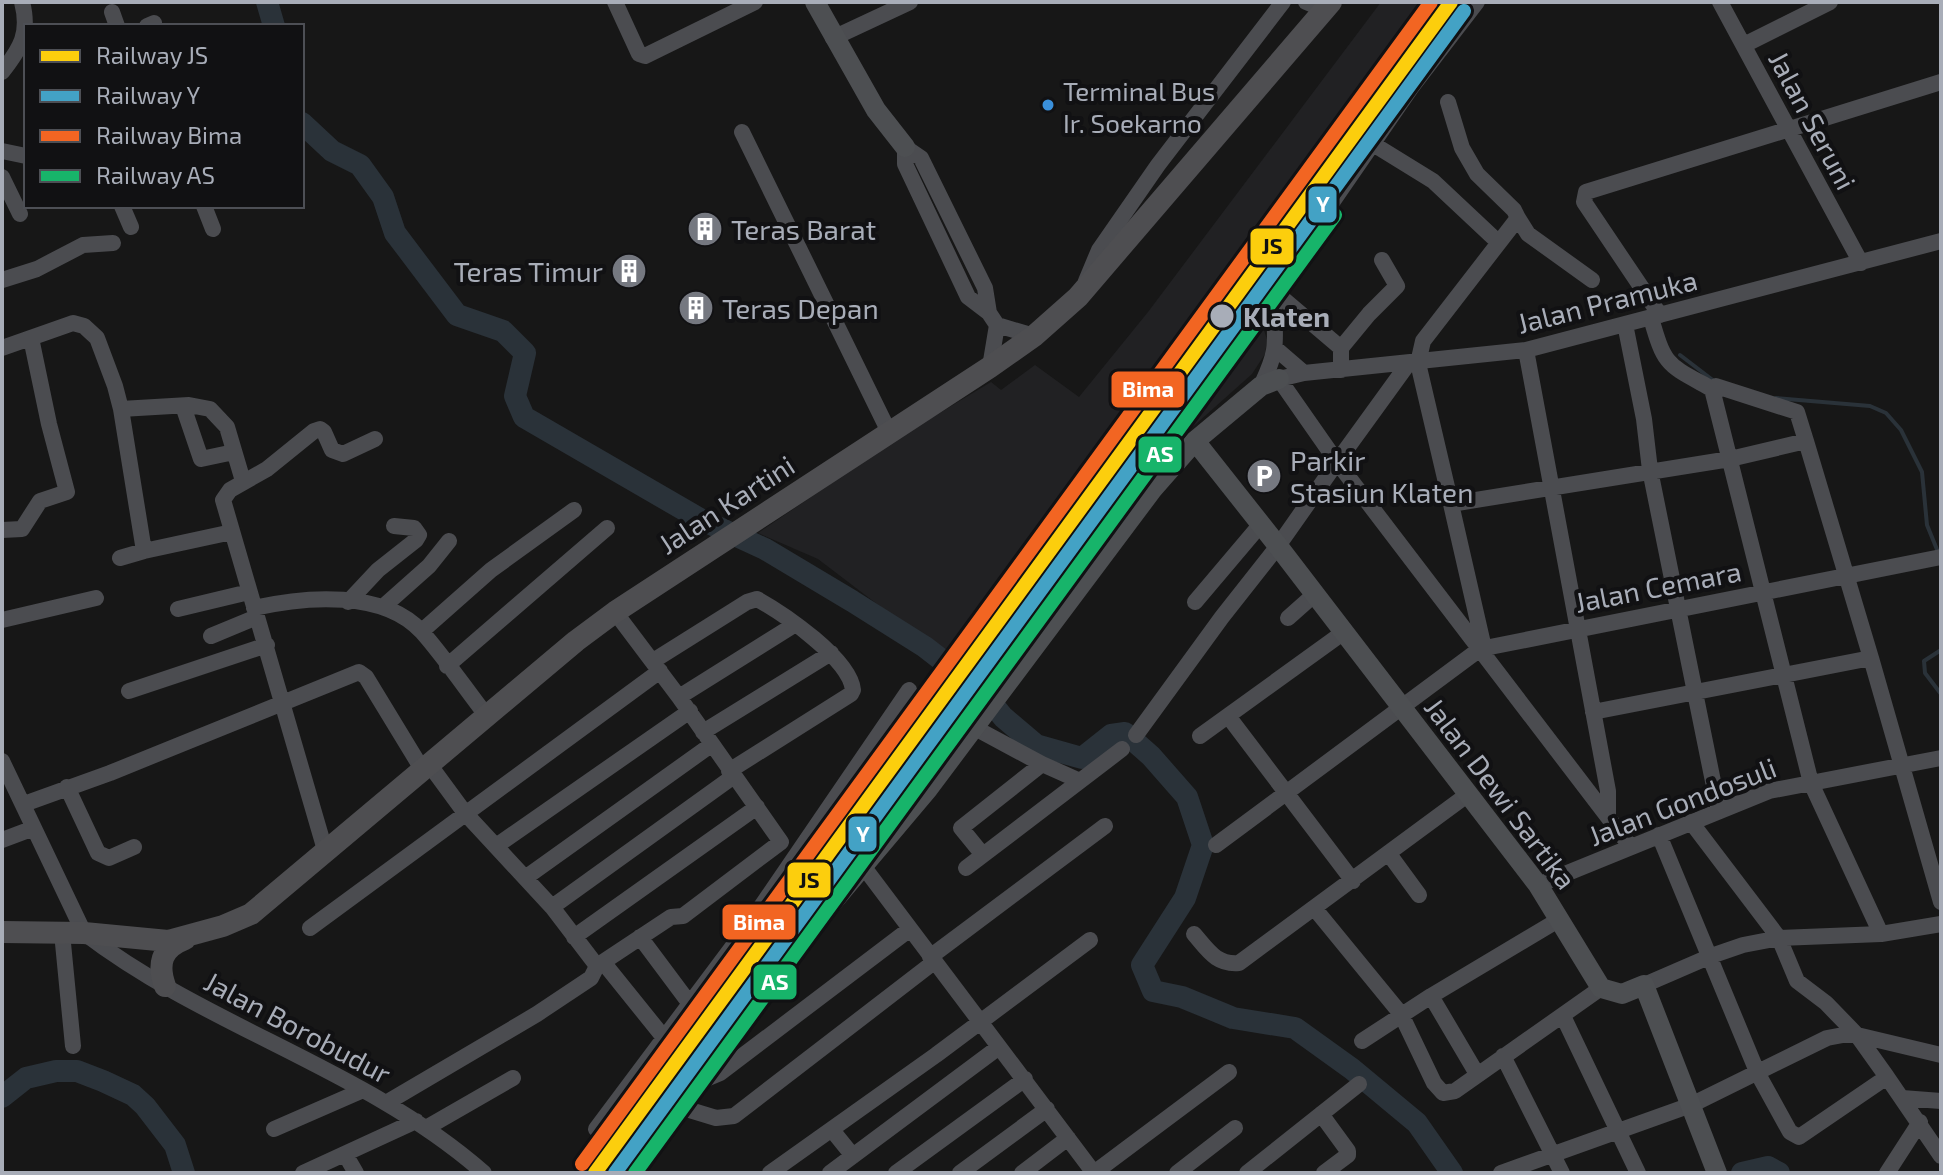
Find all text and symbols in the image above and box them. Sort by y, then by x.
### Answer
legend [24,24,304,208]
text: Railway JS [96,40,208,69]
street label: Jalan Seruni [1762,45,1864,195]
place label: Terminal Bus Ir. Soekarno [1063,75,1215,138]
text: Railway Y [96,80,201,109]
marker: Terminal Bus Ir. Soekarno [1040,97,1056,113]
text: Railway Bima [96,120,242,149]
text: Railway AS [96,160,215,189]
line badge: Y [1307,185,1338,224]
text: Y [1316,190,1330,216]
building icon: Teras Barat [686,210,724,248]
place label: Teras Barat [731,212,876,246]
line badge: JS [1249,227,1295,266]
text: JS [1261,232,1283,258]
building icon: Teras Timur [610,252,648,290]
place label: Teras Timur [453,254,603,288]
street label: Jalan Pramuka [1513,262,1701,340]
building icon: Teras Depan [677,289,715,327]
place label: Teras Depan [722,291,879,325]
place label: Klaten [1243,299,1330,333]
marker: Klaten [1208,302,1236,330]
line badge: Bima [1110,370,1186,409]
text: Bima [1122,375,1174,401]
line badge: AS [1137,435,1183,474]
text: AS [1146,440,1174,466]
place label: Parkir Stasiun Klaten [1290,443,1473,509]
street label: Jalan Kartini [652,448,800,560]
parking icon: Parkir Stasiun Klaten [1245,457,1283,495]
street label: Jalan Cemara [1572,553,1744,619]
street label: Jalan Dewi Sartika [1418,691,1584,895]
street label: Jalan Gondosuli [1583,750,1781,852]
line badge: Y [847,815,878,853]
text: Y [856,820,870,846]
line badge: JS [786,861,832,899]
text: JS [798,866,820,892]
line badge: Bima [721,903,797,941]
text: Bima [733,908,785,934]
line badge: AS [752,963,798,1001]
street label: Jalan Borobudur [199,964,397,1090]
text: AS [761,968,789,994]

